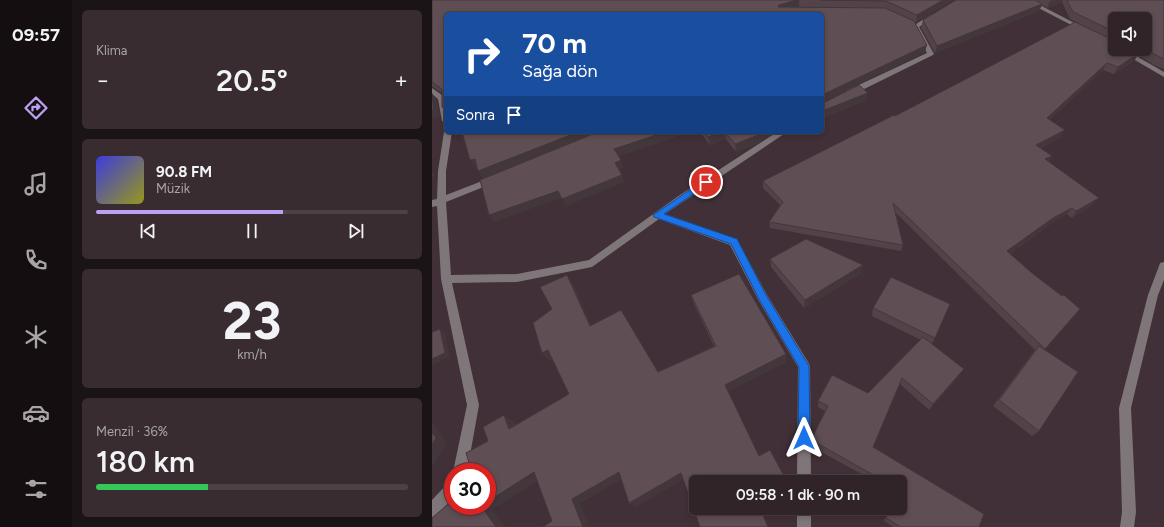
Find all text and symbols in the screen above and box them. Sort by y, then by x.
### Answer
map controls [1108,12,1152,56]
button: sound [1108,12,1152,56]
text: 09:57 [12,24,60,46]
text: 70 m [522,26,587,60]
icon: right [456,28,508,80]
text: Klima [96,43,128,58]
text: Sağa dön [522,60,597,82]
text: 20.5° [216,62,288,99]
text: − [96,67,110,94]
text: + [394,67,408,94]
icon: directions [22,94,50,122]
icon: arrive [503,104,525,126]
text: Sonra [456,106,495,124]
text: 90.8 FM [156,163,212,181]
pin [689,165,723,199]
icon: music [22,170,50,198]
icon: arrive [695,171,717,193]
text: Müzik [156,181,190,196]
icon: previous [137,220,159,242]
icon: pause [241,220,263,242]
icon: next [345,220,367,242]
icon: phone [22,246,50,274]
text: 23 [222,290,282,352]
icon: climate [22,323,50,351]
text: km/h [237,347,267,362]
icon: car [22,399,50,427]
position arrow [783,417,825,459]
text: Menzil · 36% [96,424,168,439]
text: 180 km [96,443,195,480]
speed limit sign: 30 [444,463,496,515]
icon: filters [22,475,50,503]
text: 09:58 · 1 dk · 90 m [736,486,860,504]

